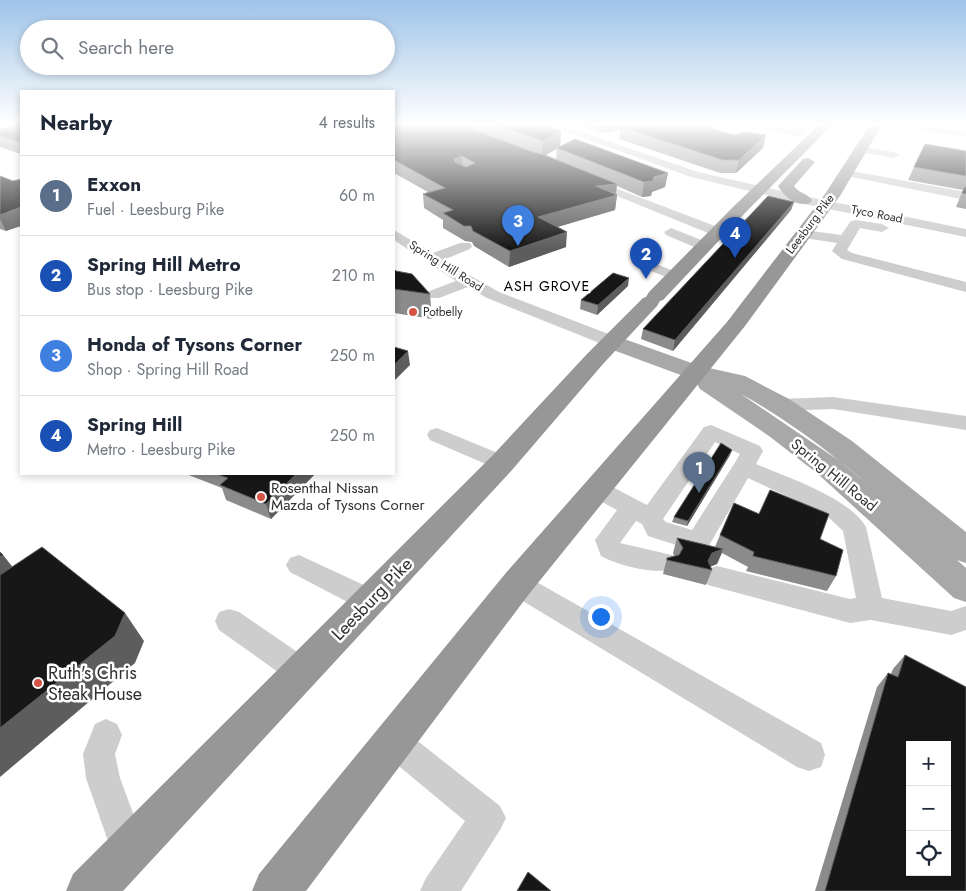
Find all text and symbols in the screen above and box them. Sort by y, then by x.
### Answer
search box [20,20,395,75]
icon: search [38,34,66,62]
text: Search here [78,34,174,61]
text: Nearby [40,108,112,138]
text: 4 results [319,111,375,134]
text: Exxon [87,171,141,198]
text: 1 [52,184,60,207]
text: 60 m [339,184,375,207]
street label: Leesburg Pike [781,190,839,258]
text: Fuel · Leesburg Pike [87,198,224,221]
street label: Tyco Road [850,200,904,228]
pin: 3 [502,205,534,246]
pin: 4 [719,217,751,258]
street label: Spring Hill Road [406,236,486,296]
pin: 2 [630,238,662,279]
text: Spring Hill Metro [87,251,241,278]
text: 2 [51,264,61,287]
text: 210 m [332,264,375,287]
district label: ASH GROVE [504,276,590,296]
text: Bus stop · Leesburg Pike [87,278,253,301]
place label: Potbelly [423,303,463,321]
marker: Potbelly [407,306,419,318]
text: Honda of Tysons Corner [87,331,302,358]
text: 3 [51,344,61,367]
text: 250 m [330,344,375,367]
text: Shop · Spring Hill Road [87,358,249,381]
text: Spring Hill [87,411,182,438]
text: 4 [50,424,62,447]
text: 250 m [330,424,375,447]
street label: Spring Hill Road [786,433,882,517]
text: Metro · Leesburg Pike [87,438,235,461]
pin: 1 [683,452,715,493]
place label: Rosenthal Nissan Mazda of Tysons Corner [271,477,426,516]
marker: Rosenthal Nissan Mazda of Tysons Corner [255,491,267,503]
street label: Leesburg Pike [326,552,418,646]
your location [588,604,614,630]
place label: Ruth's Chris Steak House [48,660,142,707]
marker: Ruth's Chris Steak House [32,677,44,689]
map controls [906,741,951,876]
button: + [906,741,951,786]
button: − [906,786,951,831]
button: locate [906,831,951,876]

